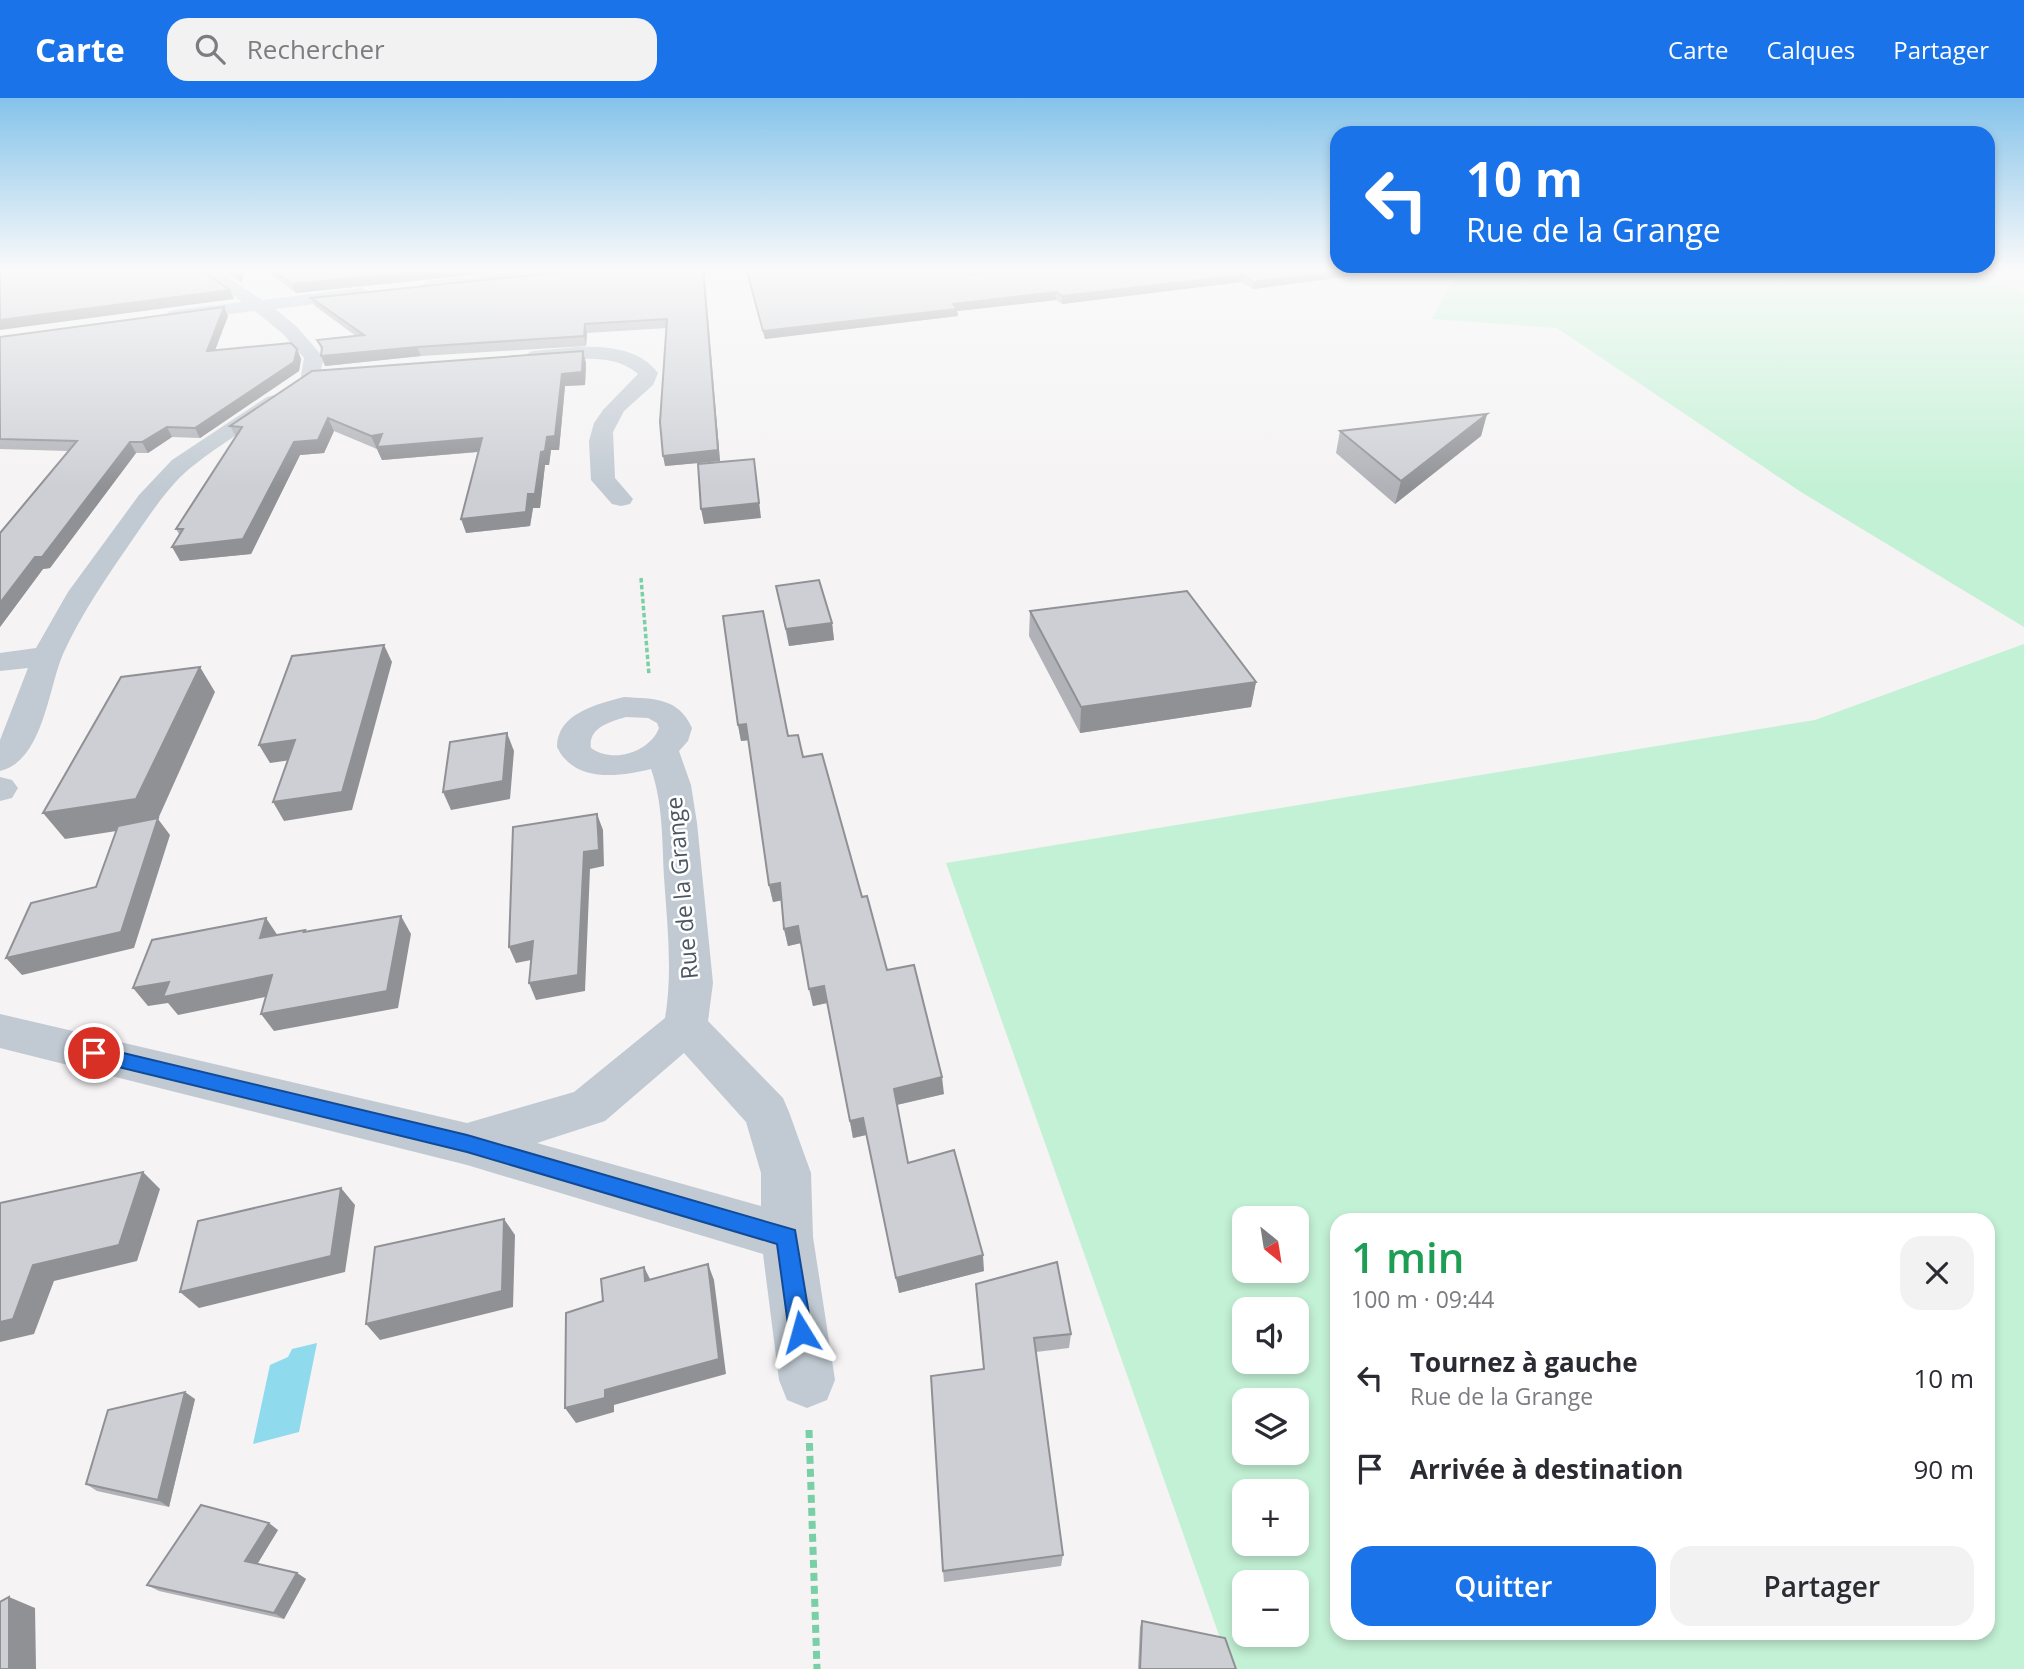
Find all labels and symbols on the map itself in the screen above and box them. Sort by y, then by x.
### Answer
street label: Rue de la Grange [657,795,705,981]
pin [64,1023,124,1083]
north arrow [1232,1206,1309,1283]
position arrow [764,1295,838,1369]

